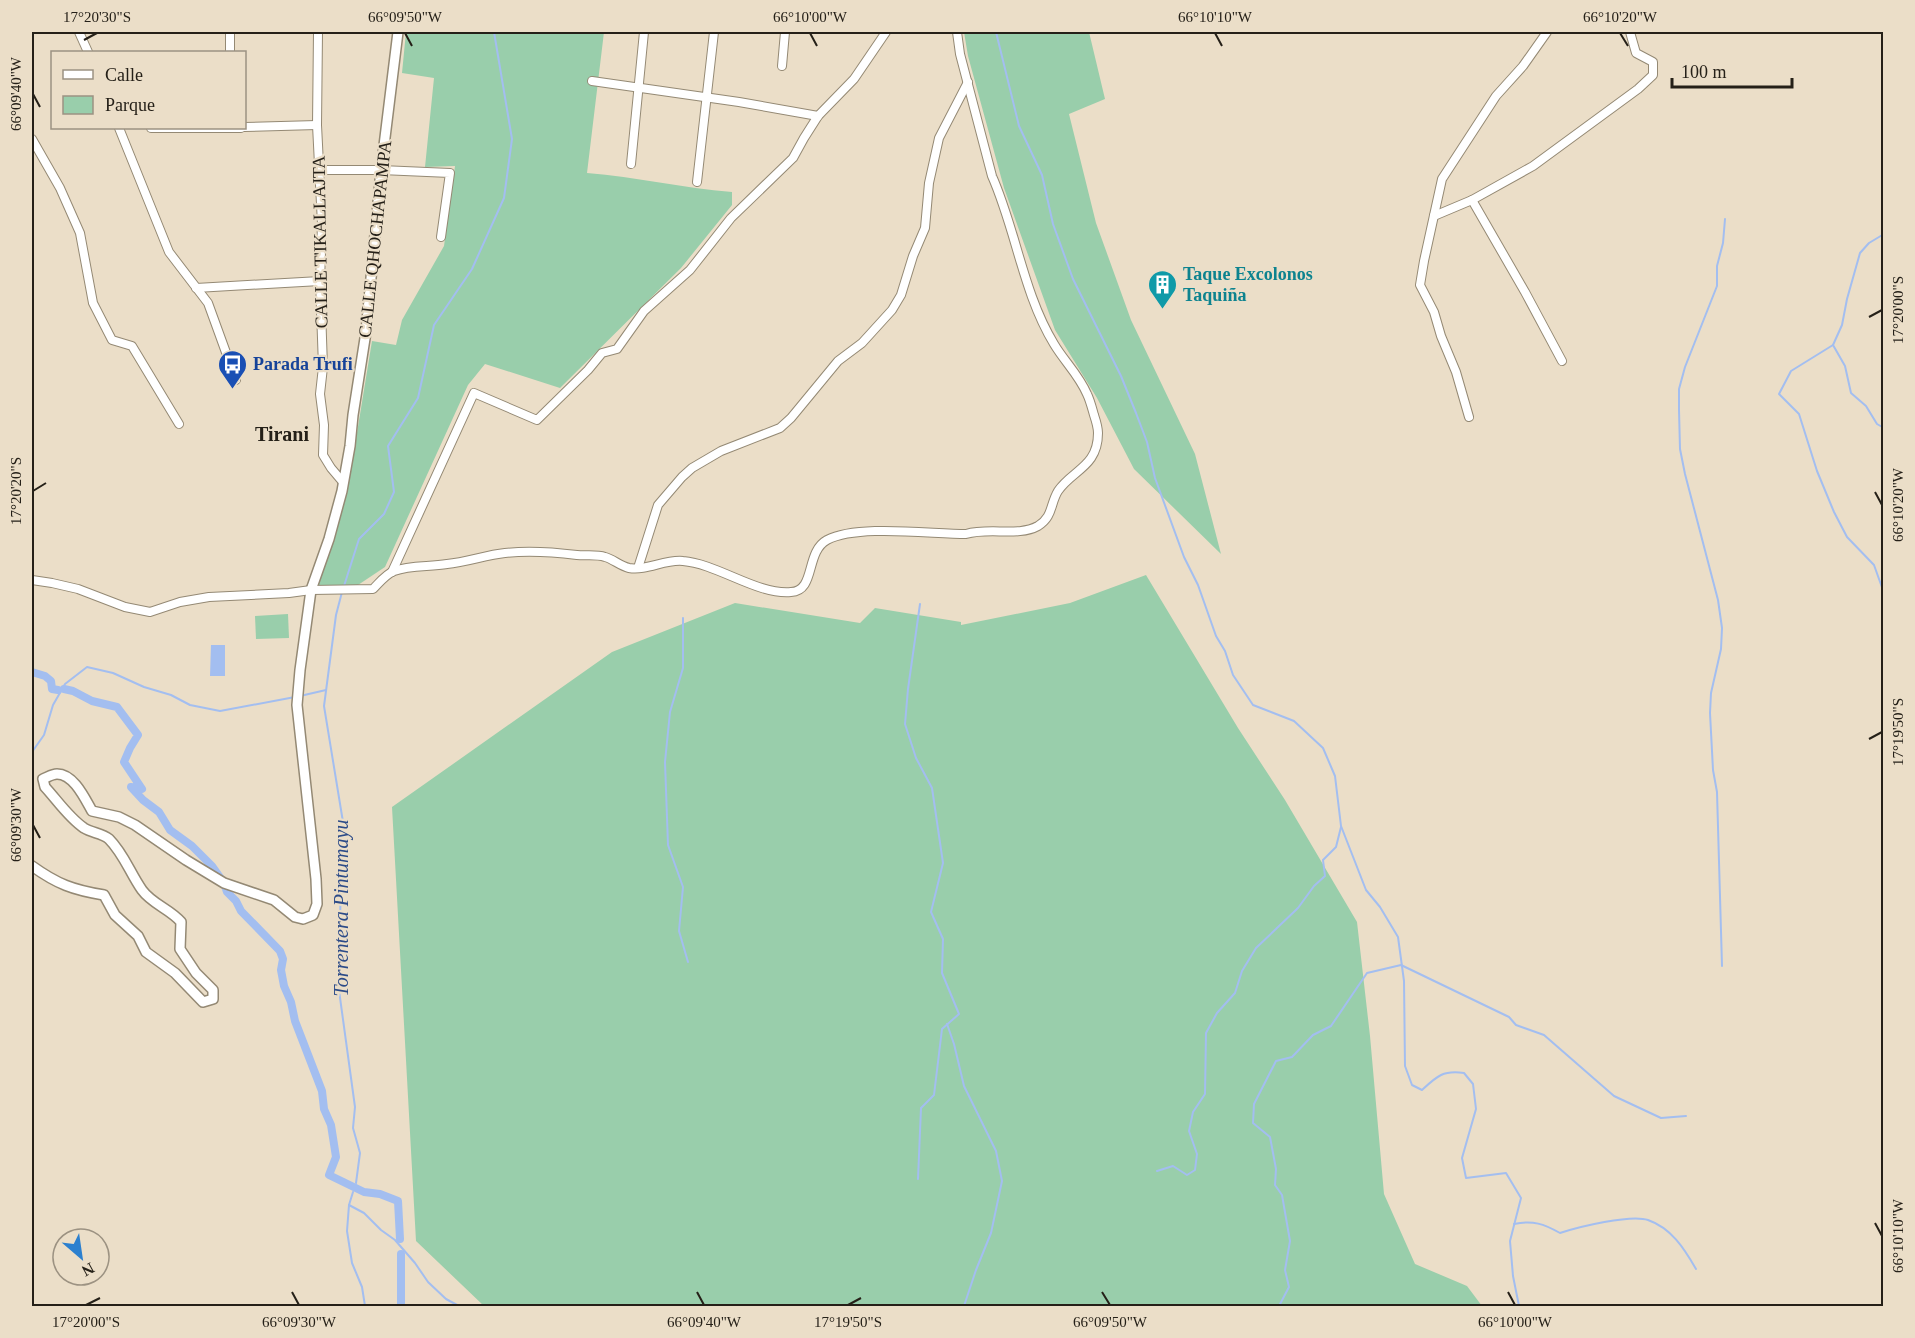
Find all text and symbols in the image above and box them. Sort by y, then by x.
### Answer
text: 17°20'30"S [63,9,131,25]
text: 66°09'50"W [368,9,443,25]
text: 66°10'00"W [773,9,848,25]
text: 66°10'10"W [1178,9,1253,25]
text: 66°10'20"W [1583,9,1658,25]
legend [51,51,246,129]
scale bar [1672,51,1792,89]
text: 66°09'40"W [8,56,24,131]
text: 100 m [1681,62,1727,82]
text: Calle [105,65,143,85]
text: Parque [105,95,155,115]
street label: CALLE QHOCHAPAMPA [355,139,395,339]
street label: CALLE T'IKALLAJTA [308,155,332,329]
place label: Taque Excolonos Taquiña [1183,264,1313,305]
building icon: Taque Excolonos Taquiña [1146,268,1178,310]
text: 17°20'00"S [1890,276,1906,344]
bus stop icon: Parada Trufi [216,348,248,390]
place label: Parada Trufi [253,354,353,374]
district label: Tirani [255,423,309,445]
text: 17°20'20"S [8,457,24,525]
text: 66°10'20"W [1890,467,1906,542]
text: 17°19'50"S [1890,698,1906,766]
text: 66°09'30"W [8,787,24,862]
water label: Torrentera Pintumayu [330,820,353,996]
text: 66°10'10"W [1890,1198,1906,1273]
north arrow [51,1227,111,1287]
text: N [78,1259,97,1280]
text: 17°20'00"S [52,1314,120,1330]
text: 66°09'30"W [262,1314,337,1330]
text: 66°09'40"W [667,1314,742,1330]
text: 17°19'50"S [814,1314,882,1330]
text: 66°09'50"W [1073,1314,1148,1330]
text: 66°10'00"W [1478,1314,1553,1330]

